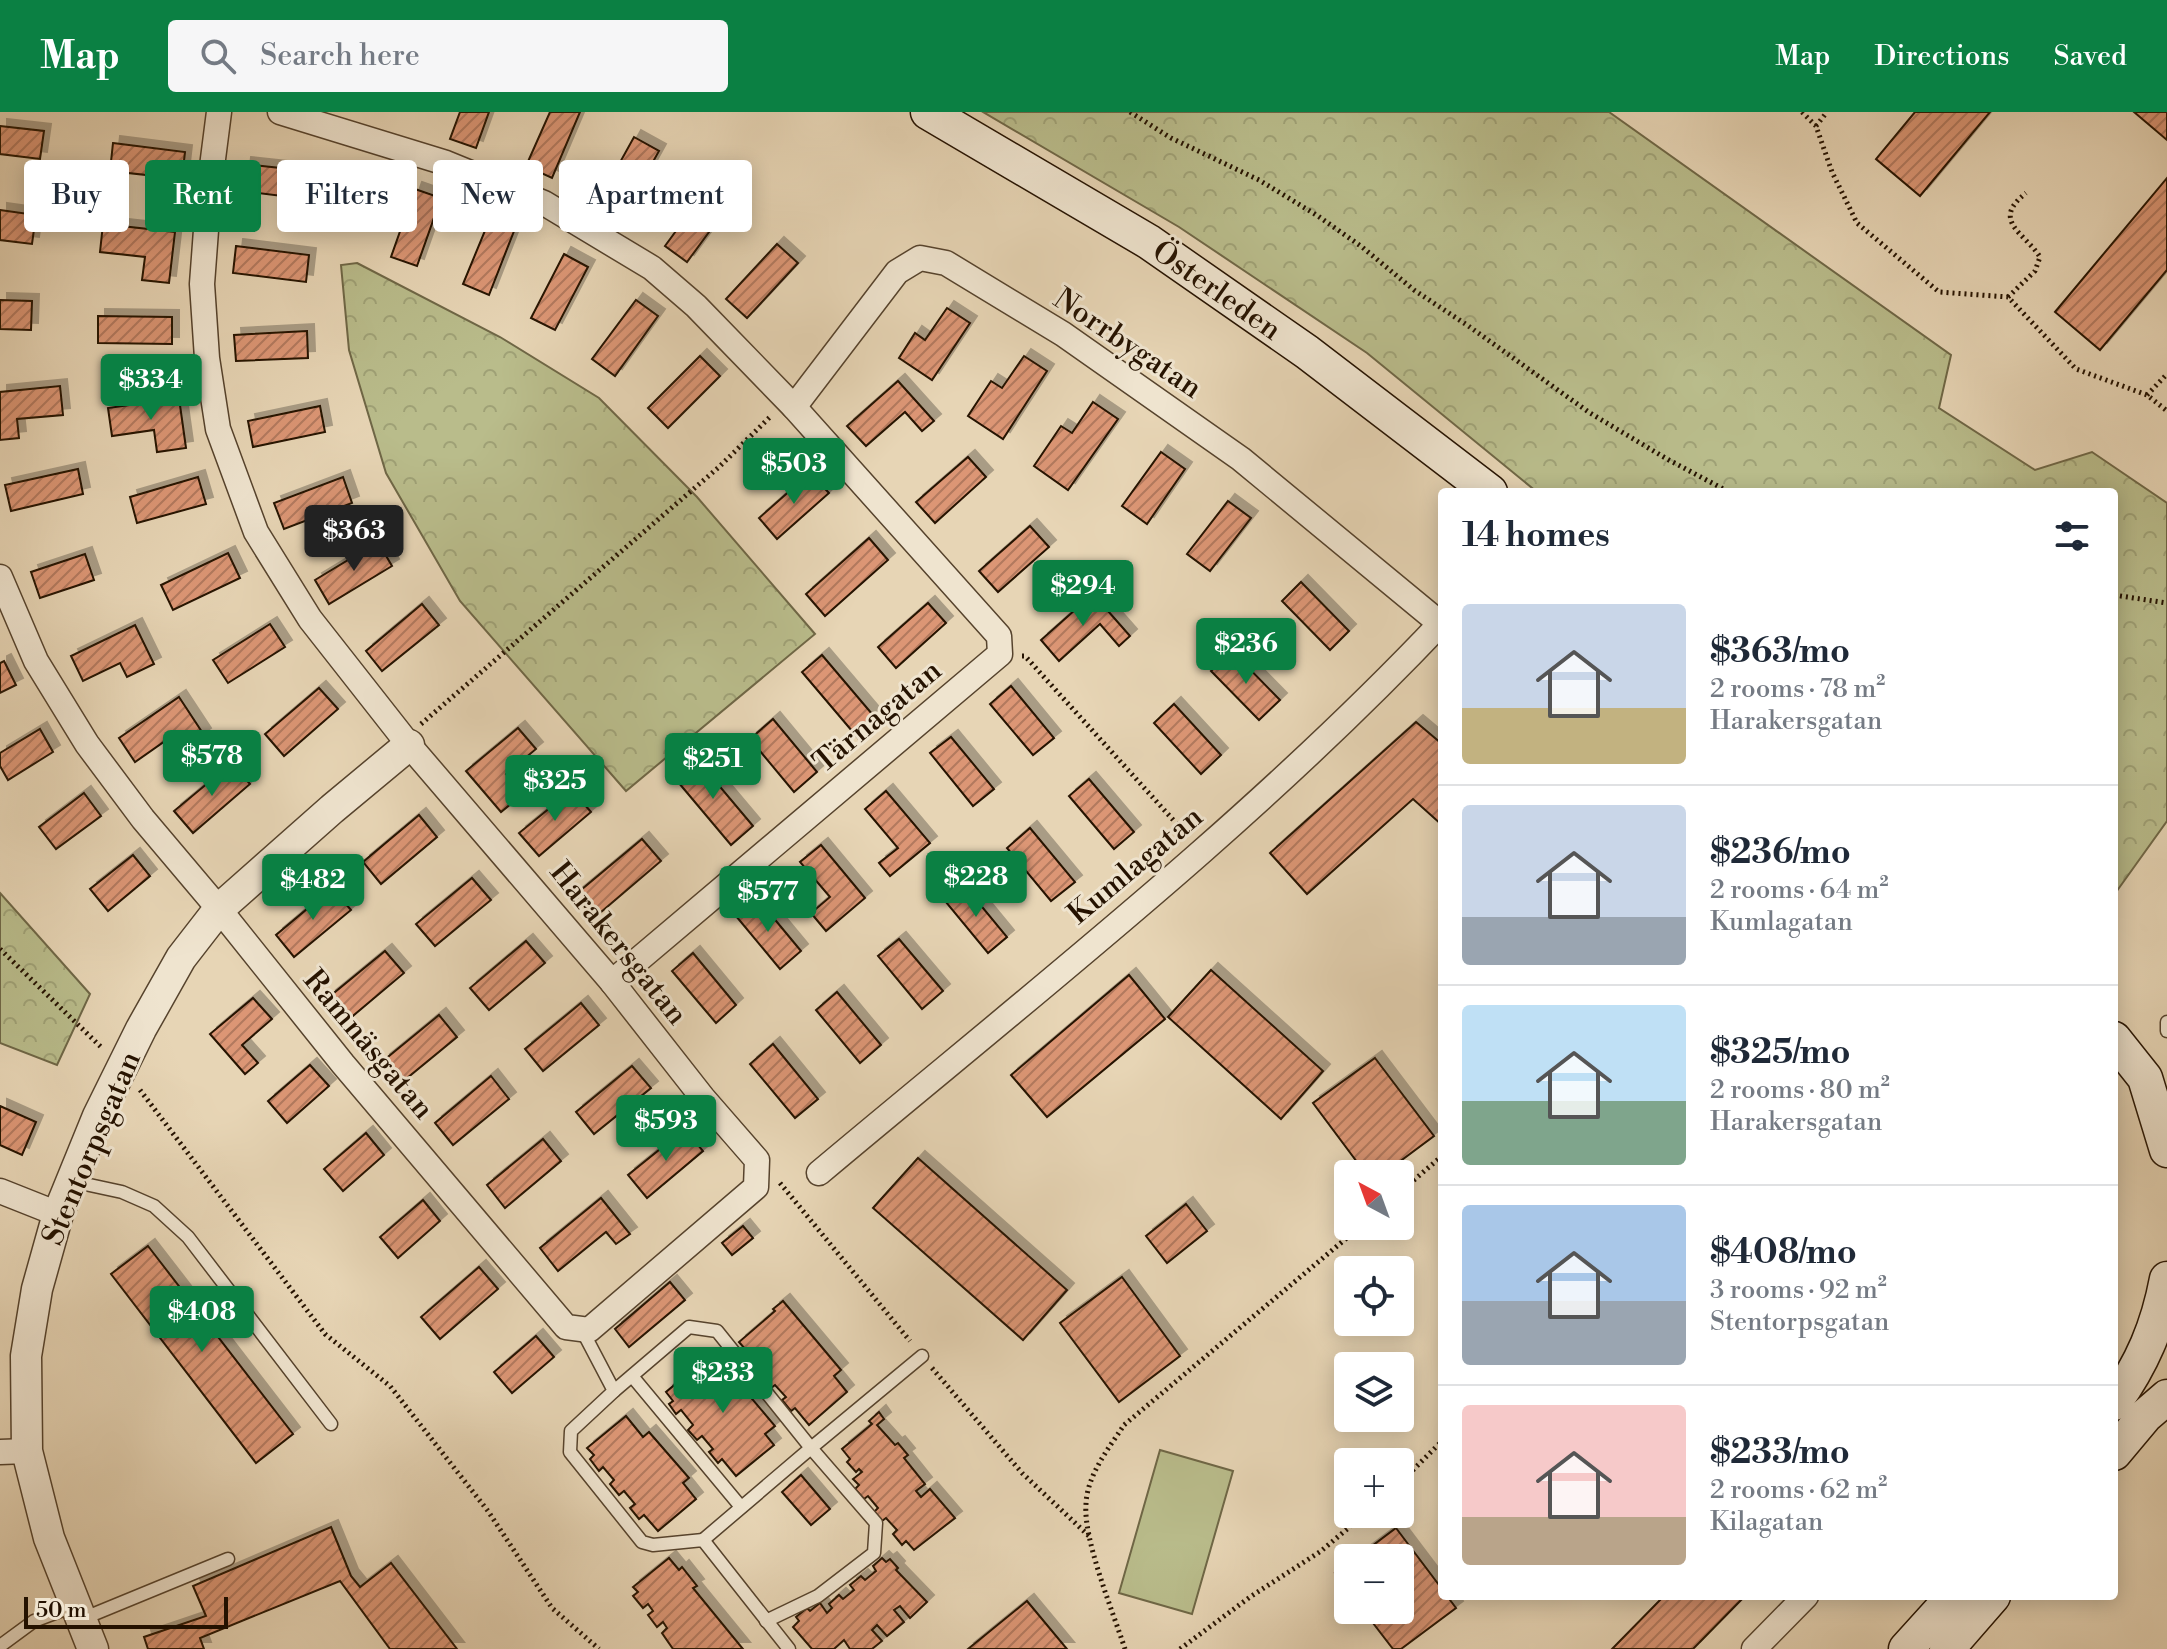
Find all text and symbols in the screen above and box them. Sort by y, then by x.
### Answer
search box [168,20,728,92]
text: Map [40,33,120,80]
icon: search [196,34,240,78]
text: Search here [260,37,420,75]
text: Map [1775,39,1830,74]
text: Directions [1874,39,2009,74]
text: Saved [2053,39,2127,74]
chip: Buy [24,160,129,232]
chip: Rent [145,160,261,232]
chip: Filters [277,160,417,232]
chip: New [433,160,543,232]
chip: Apartment [559,160,752,232]
street label: Österleden [1145,232,1289,349]
street label: Norrbygatan [1046,280,1209,407]
pin: $334 [104,354,198,422]
text: $334 [119,364,183,396]
pin: $503 [747,438,841,506]
text: $503 [761,448,827,480]
pin: $363 [307,505,401,573]
icon: filters [2050,514,2094,558]
text: $363 [322,515,386,547]
text: 14 homes [1462,515,1610,557]
pin: $294 [1036,560,1130,628]
text: $294 [1050,570,1116,602]
pin: $236 [1199,618,1293,686]
text: $236 [1214,628,1278,660]
text: $363/mo [1710,631,1850,673]
icon: home [1526,636,1622,732]
street label: Tärnagatan [806,652,950,781]
text: 2 rooms · 78 m² [1710,673,1885,705]
text: Harakersgatan [1710,705,1882,737]
pin: $578 [165,730,259,798]
pin: $251 [666,733,760,801]
text: $578 [181,740,243,772]
text: $251 [683,743,743,775]
pin: $325 [508,755,602,823]
text: $325 [523,765,587,797]
street label: Kumlagatan [1060,798,1211,933]
text: $236/mo [1710,832,1851,874]
icon: home [1526,837,1622,933]
pin: $228 [929,851,1023,919]
pin: $482 [266,854,360,922]
street label: Harakersgatan [541,854,696,1033]
text: $228 [944,861,1008,893]
text: $482 [280,864,346,896]
pin: $577 [721,866,815,934]
text: 2 rooms · 64 m² [1710,874,1889,906]
text: $577 [737,876,799,908]
text: Kumlagatan [1710,906,1853,938]
street label: Ramnäsgatan [295,962,442,1127]
text: $325/mo [1710,1032,1850,1074]
icon: home [1526,1037,1622,1133]
street label: Stentorpsgatan [34,1046,150,1251]
text: 2 rooms · 80 m² [1710,1074,1890,1106]
pin: $593 [619,1095,713,1163]
text: $593 [634,1105,698,1137]
text: Harakersgatan [1710,1106,1882,1138]
north arrow [1334,1160,1414,1240]
map controls [1334,1160,1414,1624]
text: $408/mo [1710,1232,1857,1274]
icon: home [1526,1237,1622,1333]
button: locate [1334,1256,1414,1336]
text: 3 rooms · 92 m² [1710,1274,1887,1306]
pin: $408 [155,1286,249,1354]
text: $408 [168,1296,236,1328]
text: Stentorpsgatan [1710,1306,1889,1338]
pin: $233 [676,1347,770,1415]
button: layers [1334,1352,1414,1432]
text: $233 [692,1357,755,1389]
text: $233/mo [1710,1432,1850,1474]
icon: home [1526,1437,1622,1533]
button: + [1334,1448,1414,1528]
text: 2 rooms · 62 m² [1710,1474,1887,1506]
text: Kilagatan [1710,1506,1823,1538]
button: − [1334,1544,1414,1624]
scale bar [24,1593,228,1629]
text: 50 m [36,1597,87,1624]

